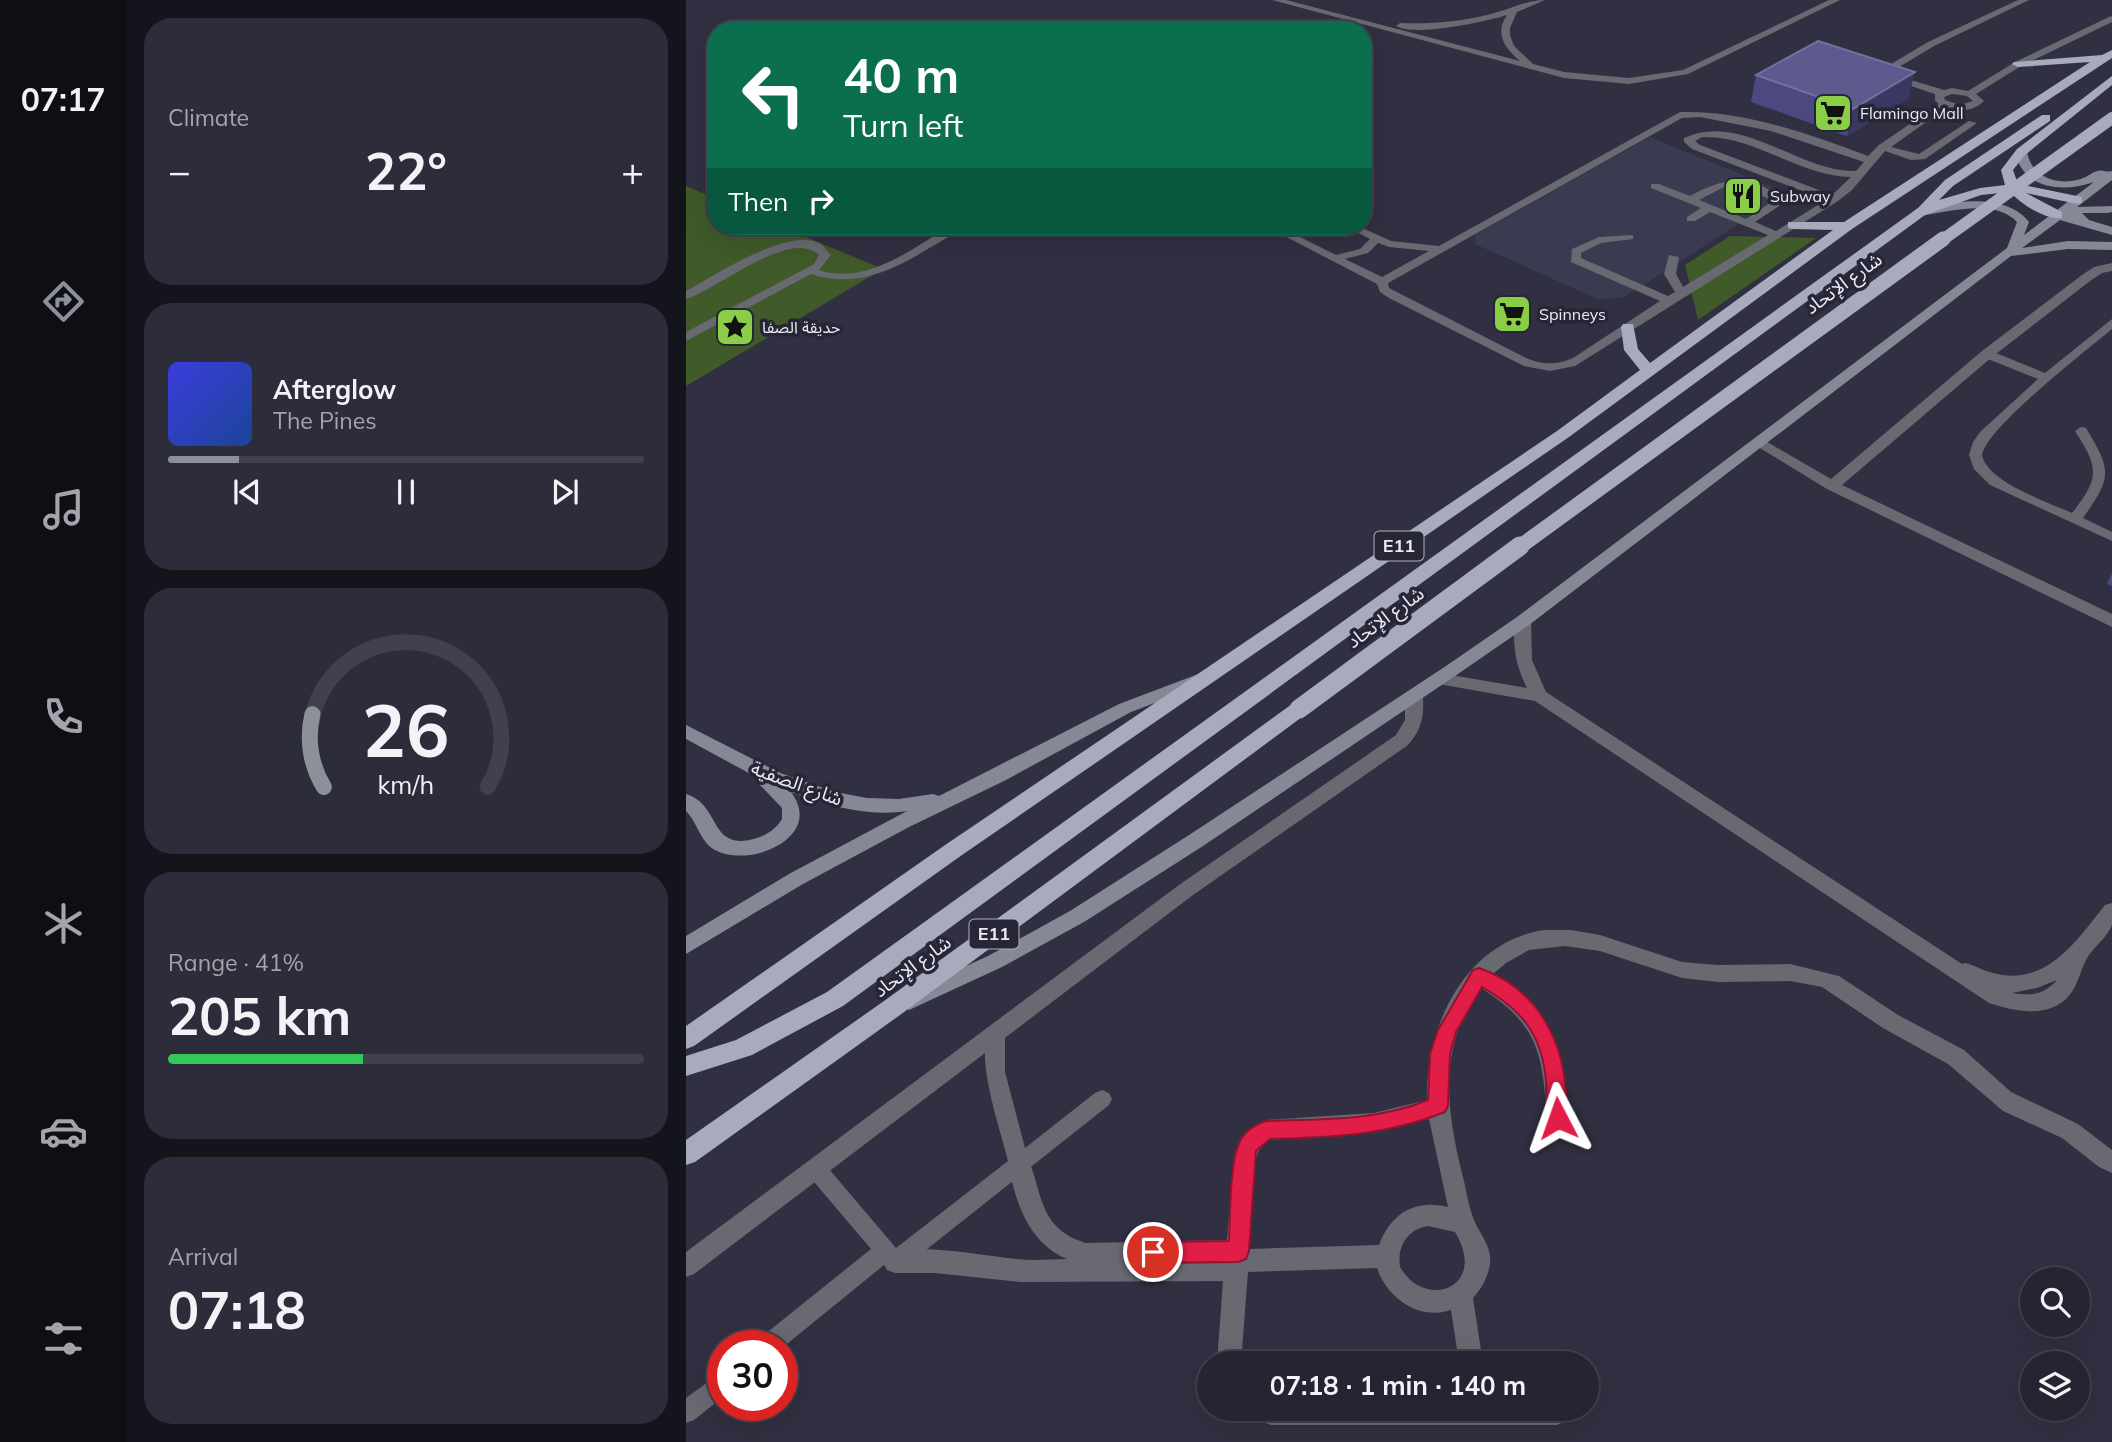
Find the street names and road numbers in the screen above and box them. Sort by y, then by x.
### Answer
street label: شارع الإتحاد [1800,247,1888,321]
road number: E11 [1374,532,1424,560]
street label: شارع الإتحاد [1342,581,1430,655]
street label: شارع الصفية [747,755,846,812]
road number: E11 [970,919,1018,948]
street label: شارع الإتحاد [869,930,957,1004]

